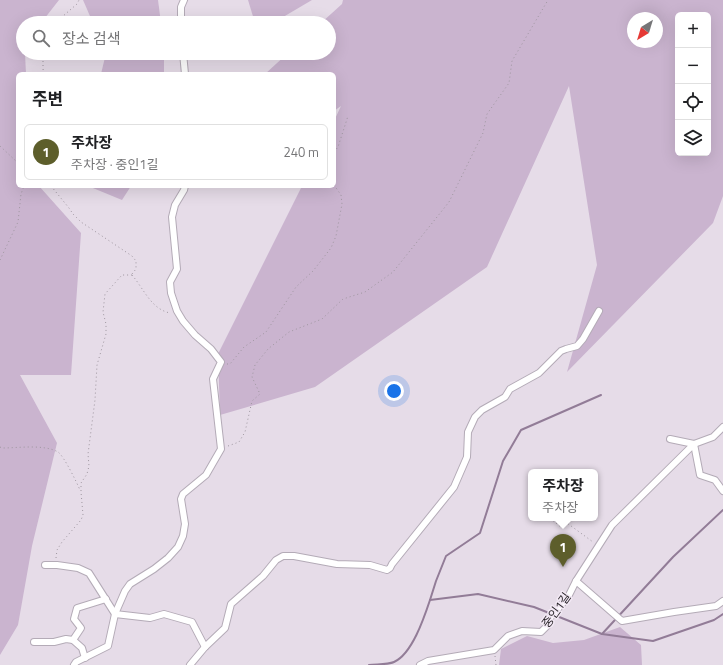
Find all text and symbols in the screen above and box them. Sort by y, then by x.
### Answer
north arrow [627,12,663,48]
map controls [675,12,711,156]
button: + [675,12,711,48]
search box [16,16,336,60]
icon: search [30,27,52,49]
text: 장소 검색 [62,27,121,50]
button: − [675,48,711,84]
button: locate [675,84,711,120]
text: 주변 [32,86,63,112]
button: layers [675,120,711,156]
text: 주차장 [71,131,112,154]
text: 1 [42,142,50,162]
text: 240 m [283,142,319,162]
text: 주차장 · 중인1길 [71,154,159,174]
your location [384,381,404,401]
popup [528,469,598,521]
text: 주차장 [542,474,584,497]
text: 주차장 [542,497,578,517]
pin: 1 [550,534,576,567]
street label: 중인1길 [537,588,575,632]

